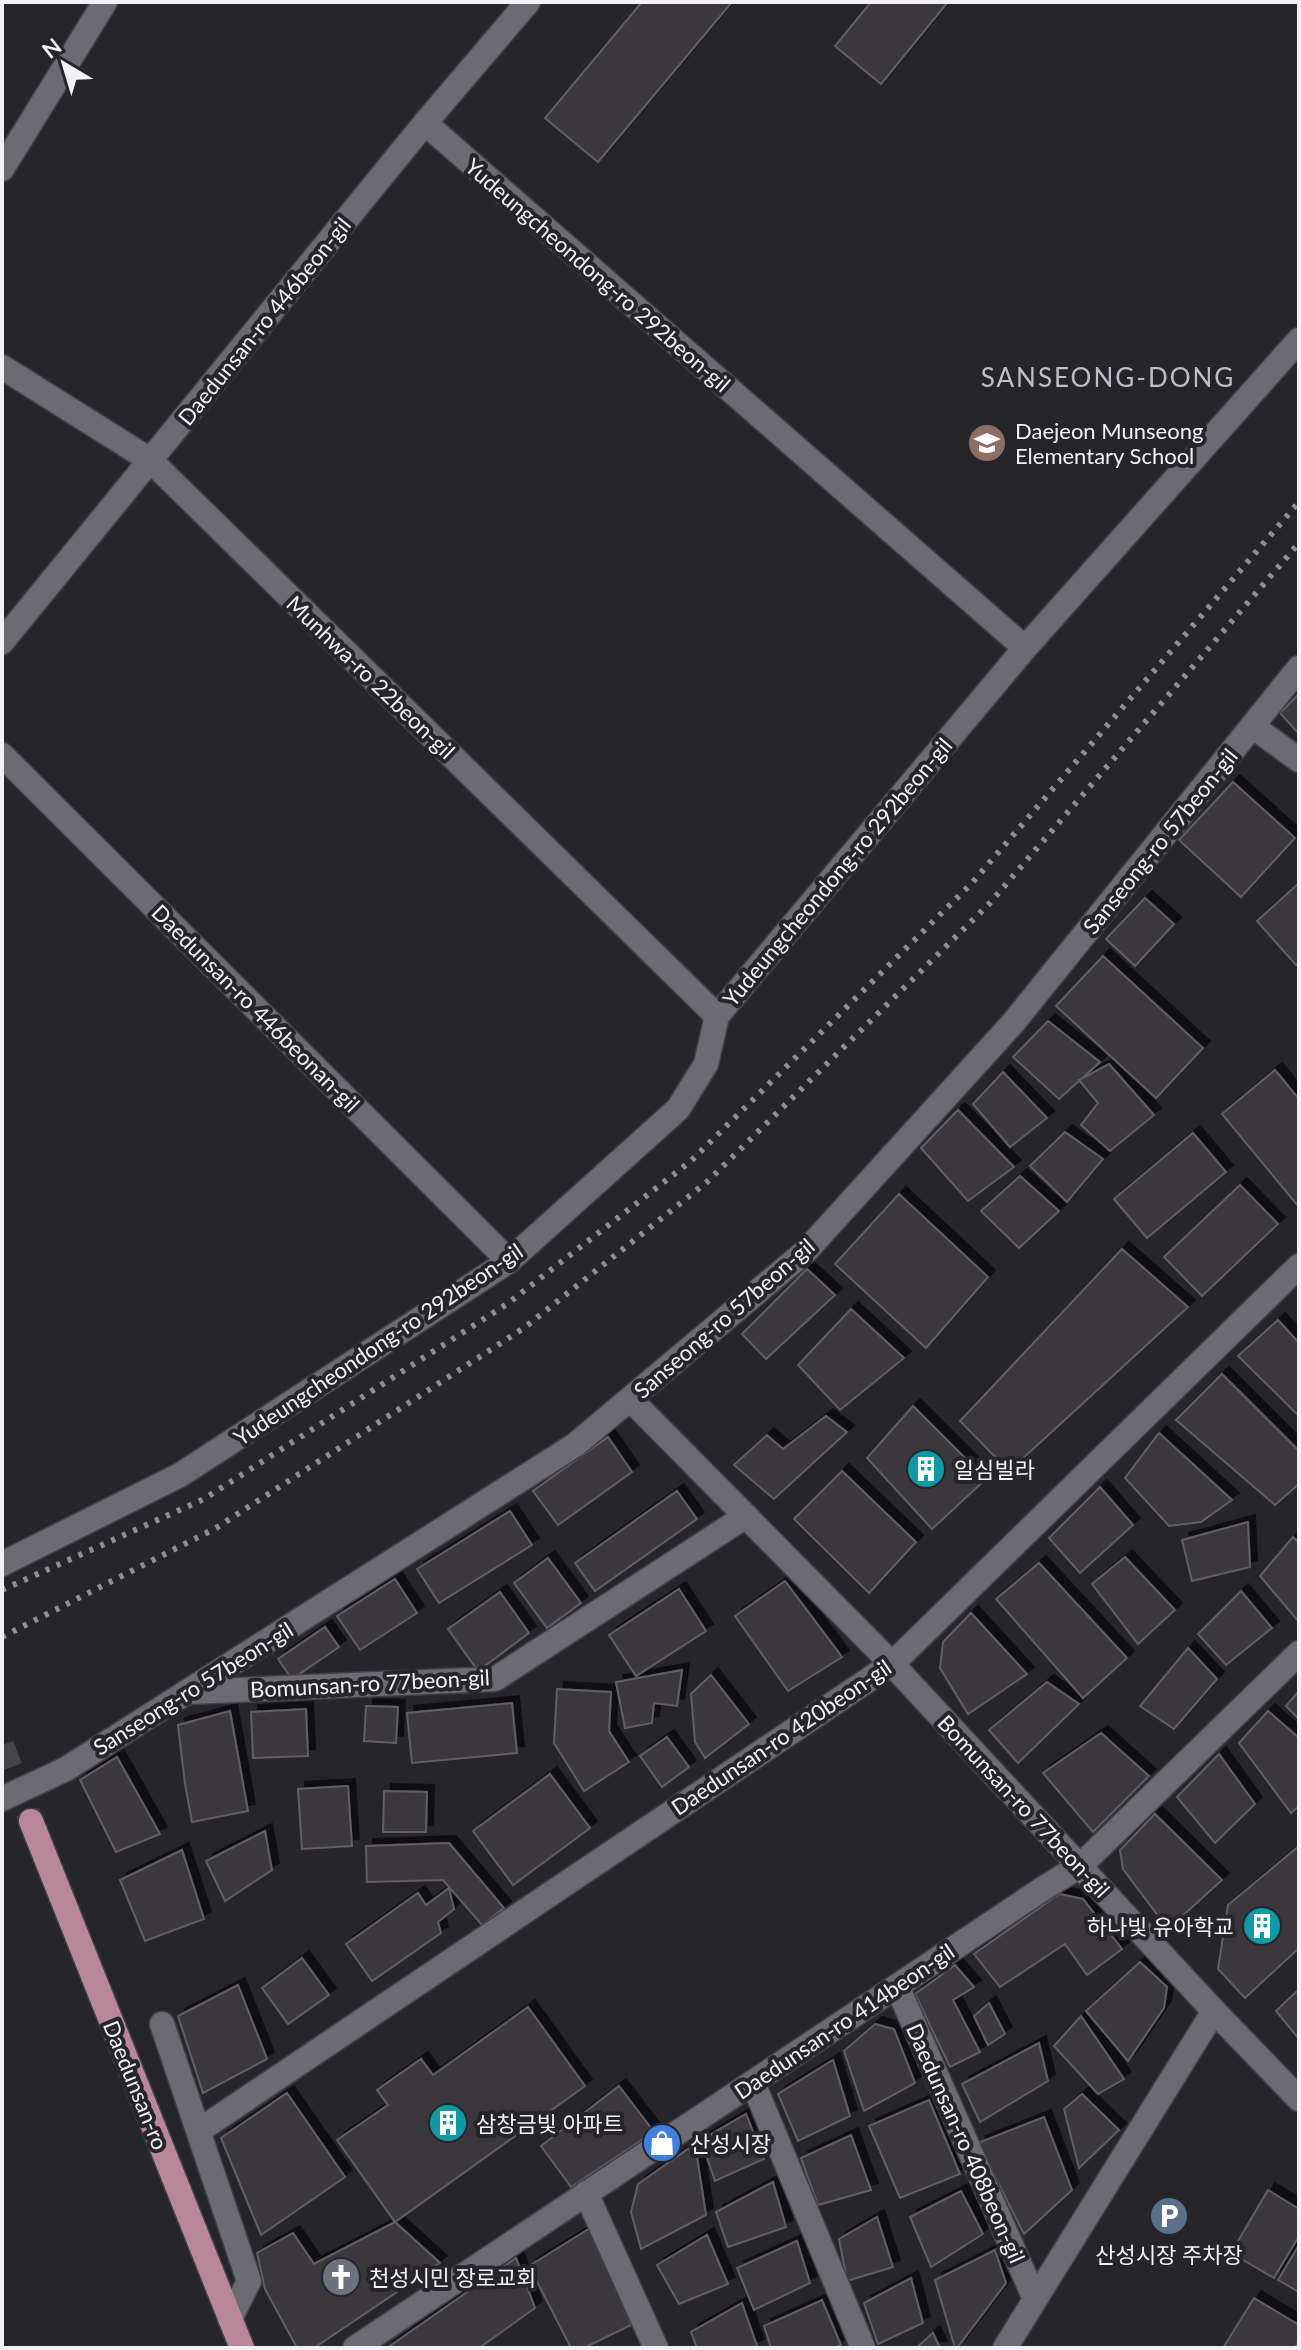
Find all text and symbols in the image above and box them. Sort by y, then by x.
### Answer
north arrow [24,24,104,104]
text: N [36,32,66,64]
street label: Yudeungcheondong-ro 292beon-gil [460,152,736,398]
street label: Daedunsan-ro 446beon-gil [172,212,356,430]
district label: SANSEONG-DONG [981,361,1235,393]
place label: Daejeon Munseong Elementary School [1015,417,1203,469]
school or university icon: Daejeon Munseong Elementary School [966,422,1008,464]
street label: Munhwa-ro 22beon-gil [281,590,461,764]
street label: Yudeungcheondong-ro 292beon-gil [717,732,957,1012]
street label: Sanseong-ro 57beon-gil [1077,743,1243,939]
street label: Daedunsan-ro 446beonan-gil [147,899,365,1117]
street label: Sanseong-ro 57beon-gil [628,1232,820,1404]
street label: Yudeungcheondong-ro 292beon-gil [229,1237,527,1451]
building icon: 일심빌라 [905,1448,947,1490]
place label: 일심빌라 [954,1456,1035,1483]
street label: Sanseong-ro 57beon-gil [88,1615,298,1761]
street label: Daedunsan-ro 420beon-gil [666,1653,896,1821]
street label: Bomunsan-ro 77beon-gil [249,1663,491,1703]
street label: Bomunsan-ro 77beon-gil [932,1709,1116,1903]
building icon: 하나빛 유아학교 [1241,1905,1283,1947]
place label: 하나빛 유아학교 [1087,1913,1234,1940]
street label: Daedunsan-ro 414beon-gil [729,1937,959,2105]
street label: Daedunsan-ro [98,2017,174,2153]
street label: Daedunsan-ro 408beon-gil [901,2019,1031,2267]
building icon: 삼창금빛 아파트 [427,2102,469,2144]
place label: 삼창금빛 아파트 [476,2110,623,2137]
shop icon: 산성시장 [641,2122,683,2164]
place label: 산성시장 [690,2130,771,2157]
parking icon: 산성시장 주차장 [1148,2195,1190,2237]
place label: 산성시장 주차장 [1095,2241,1243,2268]
church icon: 천성시민 장로교회 [320,2256,362,2298]
place label: 천성시민 장로교회 [369,2264,537,2291]

